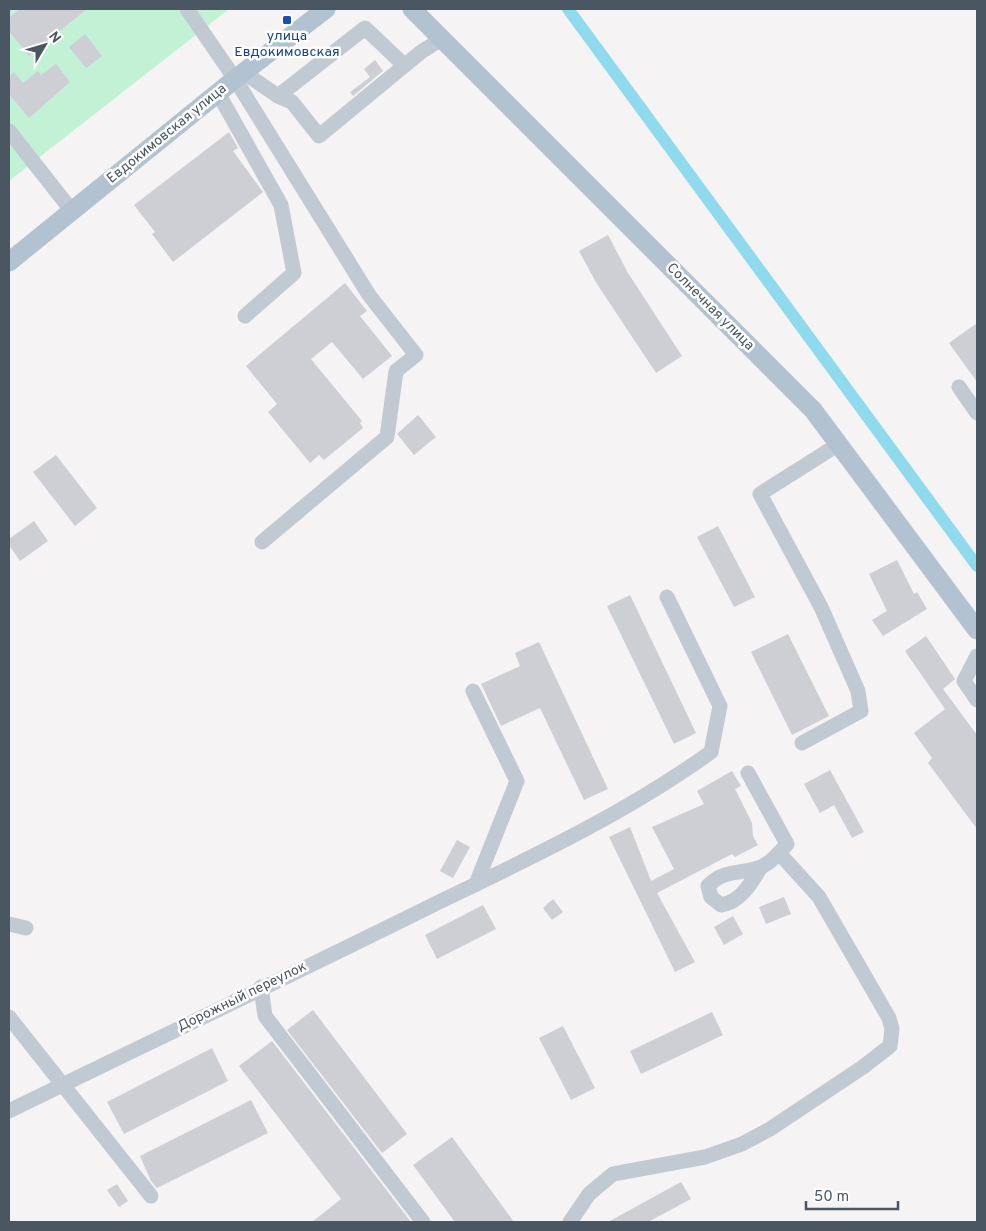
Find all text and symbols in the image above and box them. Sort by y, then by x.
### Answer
marker: улица Евдокимовская [281,14,293,26]
north arrow [20,20,70,70]
place label: улица Евдокимовская [234,28,340,61]
text: N [44,29,64,47]
street label: Евдокимовская улица [104,81,230,187]
street label: Солнечная улица [663,260,757,354]
street label: Дорожный переулок [175,958,309,1036]
scale bar [806,1178,898,1210]
text: 50 m [814,1188,849,1207]

